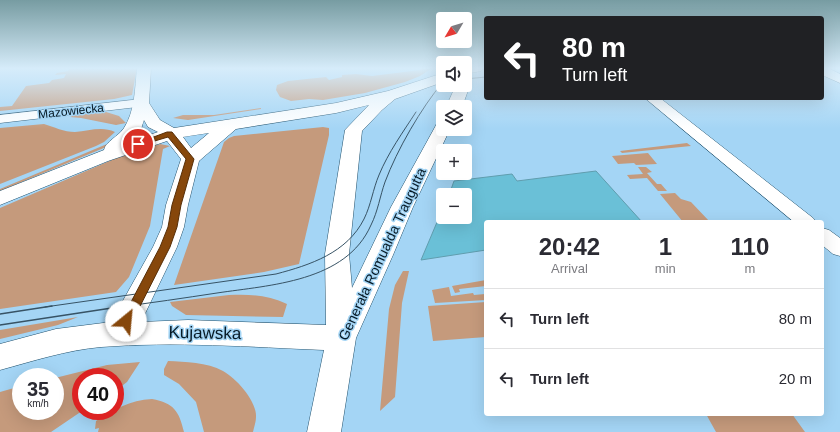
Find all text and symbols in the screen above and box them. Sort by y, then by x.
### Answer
north arrow [436,12,472,48]
map controls [436,12,472,224]
icon: left [496,32,548,84]
text: 80 m [562,32,626,63]
button: sound [436,56,472,92]
text: Turn left [562,65,627,85]
button: layers [436,100,472,136]
street label: Mazowiecka [37,101,105,121]
pin [121,127,155,161]
icon: arrive [127,133,149,155]
button: + [436,144,472,180]
street label: Generała Romualda Traugutta [335,165,429,343]
button: − [436,188,472,224]
text: 20:42 [539,233,600,260]
text: 1 [659,233,672,260]
text: 110 [731,233,769,260]
text: Arrival [551,261,588,276]
text: min [655,261,676,276]
text: m [744,261,755,276]
position arrow [105,300,147,342]
icon: left [496,308,518,330]
text: Turn left [530,310,589,327]
text: 80 m [779,310,812,327]
street label: Kujawska [168,323,242,343]
speed limit sign: 40 [72,368,124,420]
icon: left [496,368,518,390]
text: Turn left [530,370,589,387]
text: 20 m [779,370,812,387]
text: 35 [27,378,49,400]
text: km/h [27,398,49,409]

